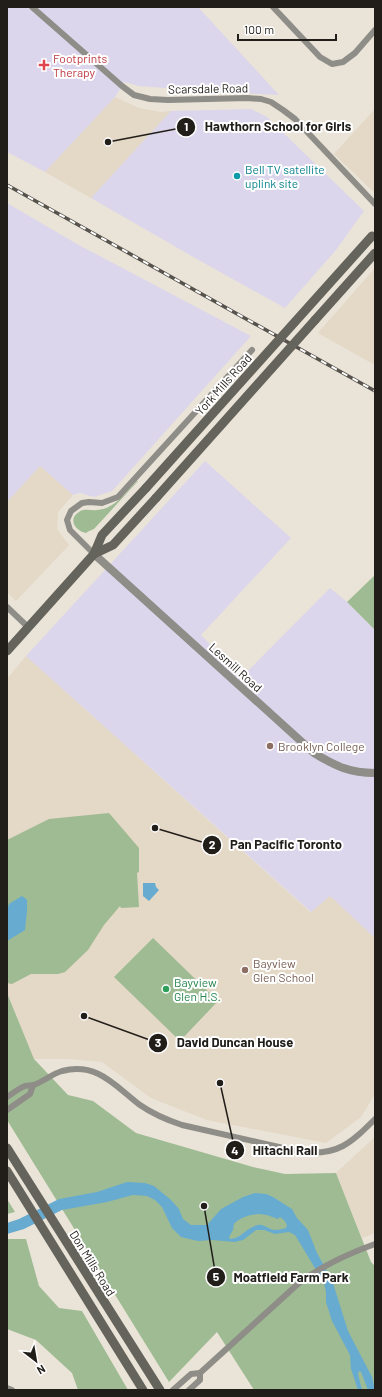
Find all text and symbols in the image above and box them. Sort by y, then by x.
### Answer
scale bar [238,16,336,42]
text: 100 m [244,22,274,36]
place label: Footprints Therapy [53,51,108,79]
marker: Footprints Therapy [38,59,50,71]
street label: Scarsdale Road [168,80,248,96]
callout: Hawthorn School for Girls [176,114,359,139]
text: Hawthorn School for Girls [205,118,352,134]
text: 1 [184,119,188,133]
place label: Bell TV satellite uplink site [245,162,325,190]
marker: Bell TV satellite uplink site [232,171,242,181]
street label: York Mills Road [192,351,254,417]
street label: Lesmill Road [207,640,265,694]
place label: Brooklyn College [278,739,365,753]
marker: Brooklyn College [265,741,275,751]
callout: Pan Pacific Toronto [202,832,350,857]
text: Pan Pacific Toronto [230,836,342,852]
text: 2 [209,837,216,851]
place label: Bayview Glen School [253,956,314,984]
marker: Bayview Glen School [240,965,250,975]
place label: Bayview Glen H.S. [174,975,221,1003]
marker: Bayview Glen H.S. [161,984,171,994]
callout: David Duncan House [148,1030,301,1055]
text: David Duncan House [177,1034,293,1050]
text: 3 [155,1035,161,1049]
callout: Hitachi Rail [225,1138,326,1163]
text: Hitachi Rail [253,1142,317,1158]
text: 4 [231,1143,239,1157]
street label: Don Mills Road [67,1228,119,1298]
callout: Moatfield Farm Park [206,1265,357,1290]
text: 5 [213,1269,220,1283]
text: Moatfield Farm Park [233,1269,349,1285]
north arrow [16,1341,56,1381]
text: N [35,1363,48,1377]

